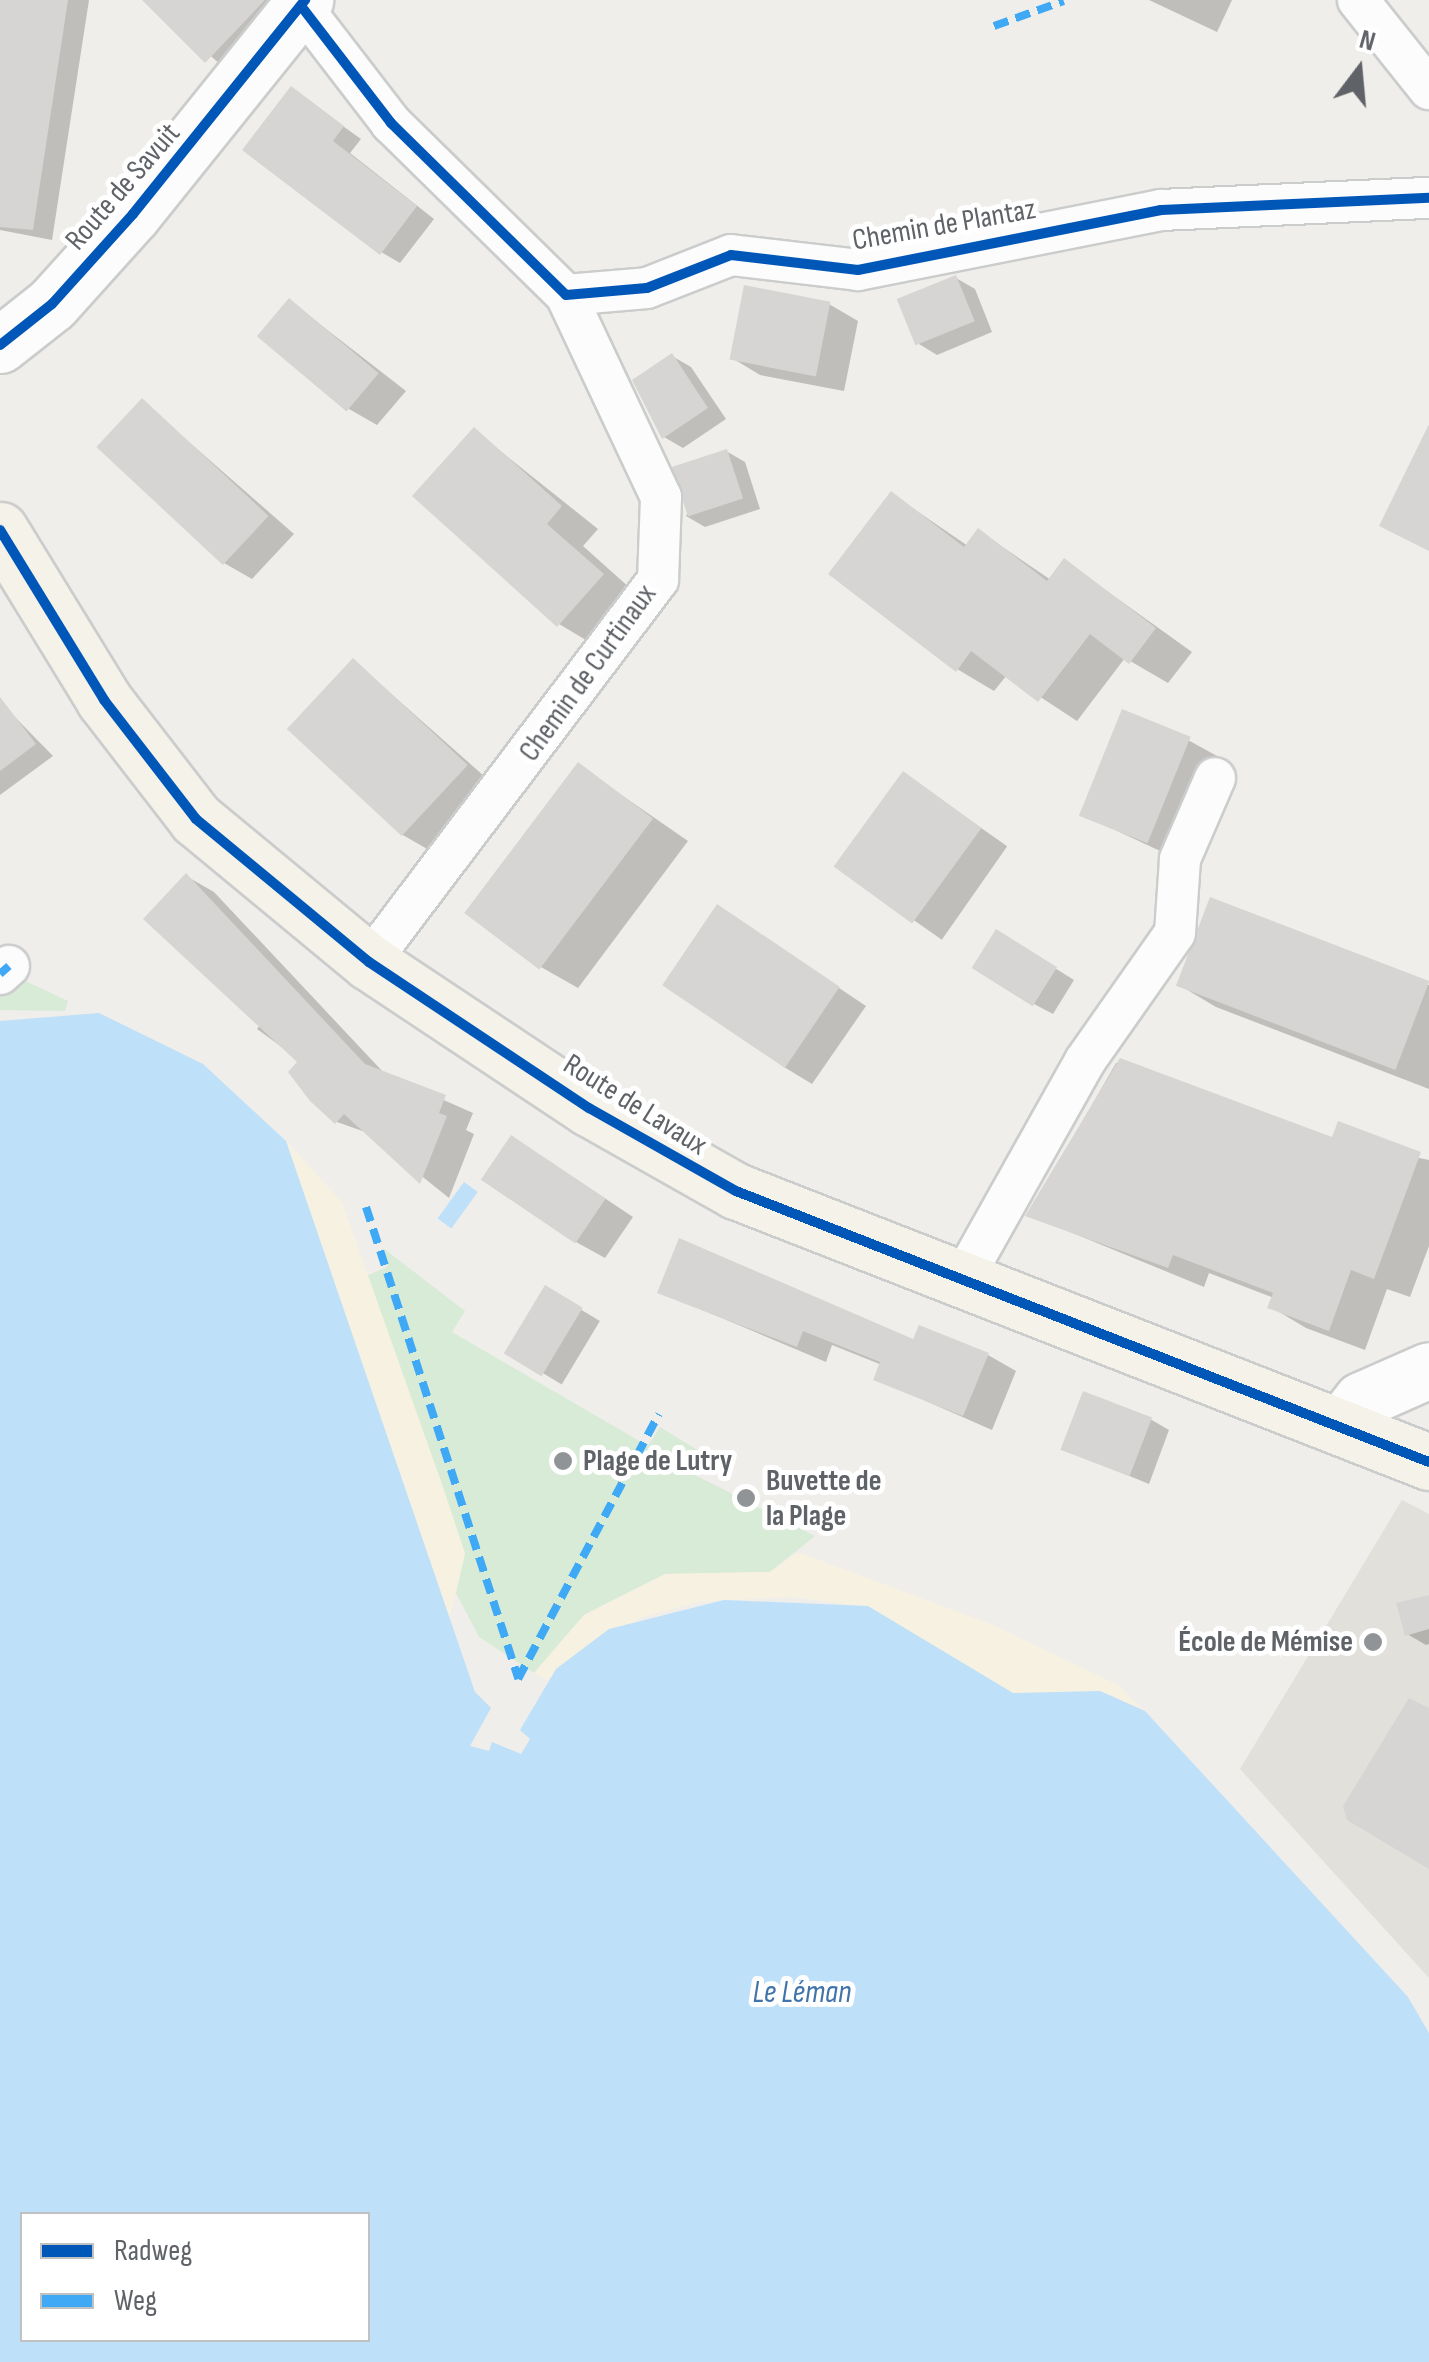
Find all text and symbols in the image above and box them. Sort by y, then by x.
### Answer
north arrow [1309,20,1409,120]
text: N [1356,23,1379,59]
street label: Route de Savuit [58,116,188,258]
street label: Chemin de Plantaz [850,191,1038,259]
street label: Chemin de Curtinaux [512,577,664,769]
street label: Route de Lavaux [557,1047,713,1163]
place label: Plage de Lutry [583,1443,732,1479]
marker: Plage de Lutry [552,1450,574,1472]
place label: Buvette de la Plage [766,1463,881,1534]
marker: Buvette de la Plage [735,1487,757,1509]
place label: École de Mémise [1178,1624,1353,1660]
marker: École de Mémise [1362,1631,1384,1653]
water label: Le Léman [753,1974,851,2012]
legend [20,2212,370,2342]
text: Radweg [114,2233,192,2269]
text: Weg [114,2283,157,2319]

